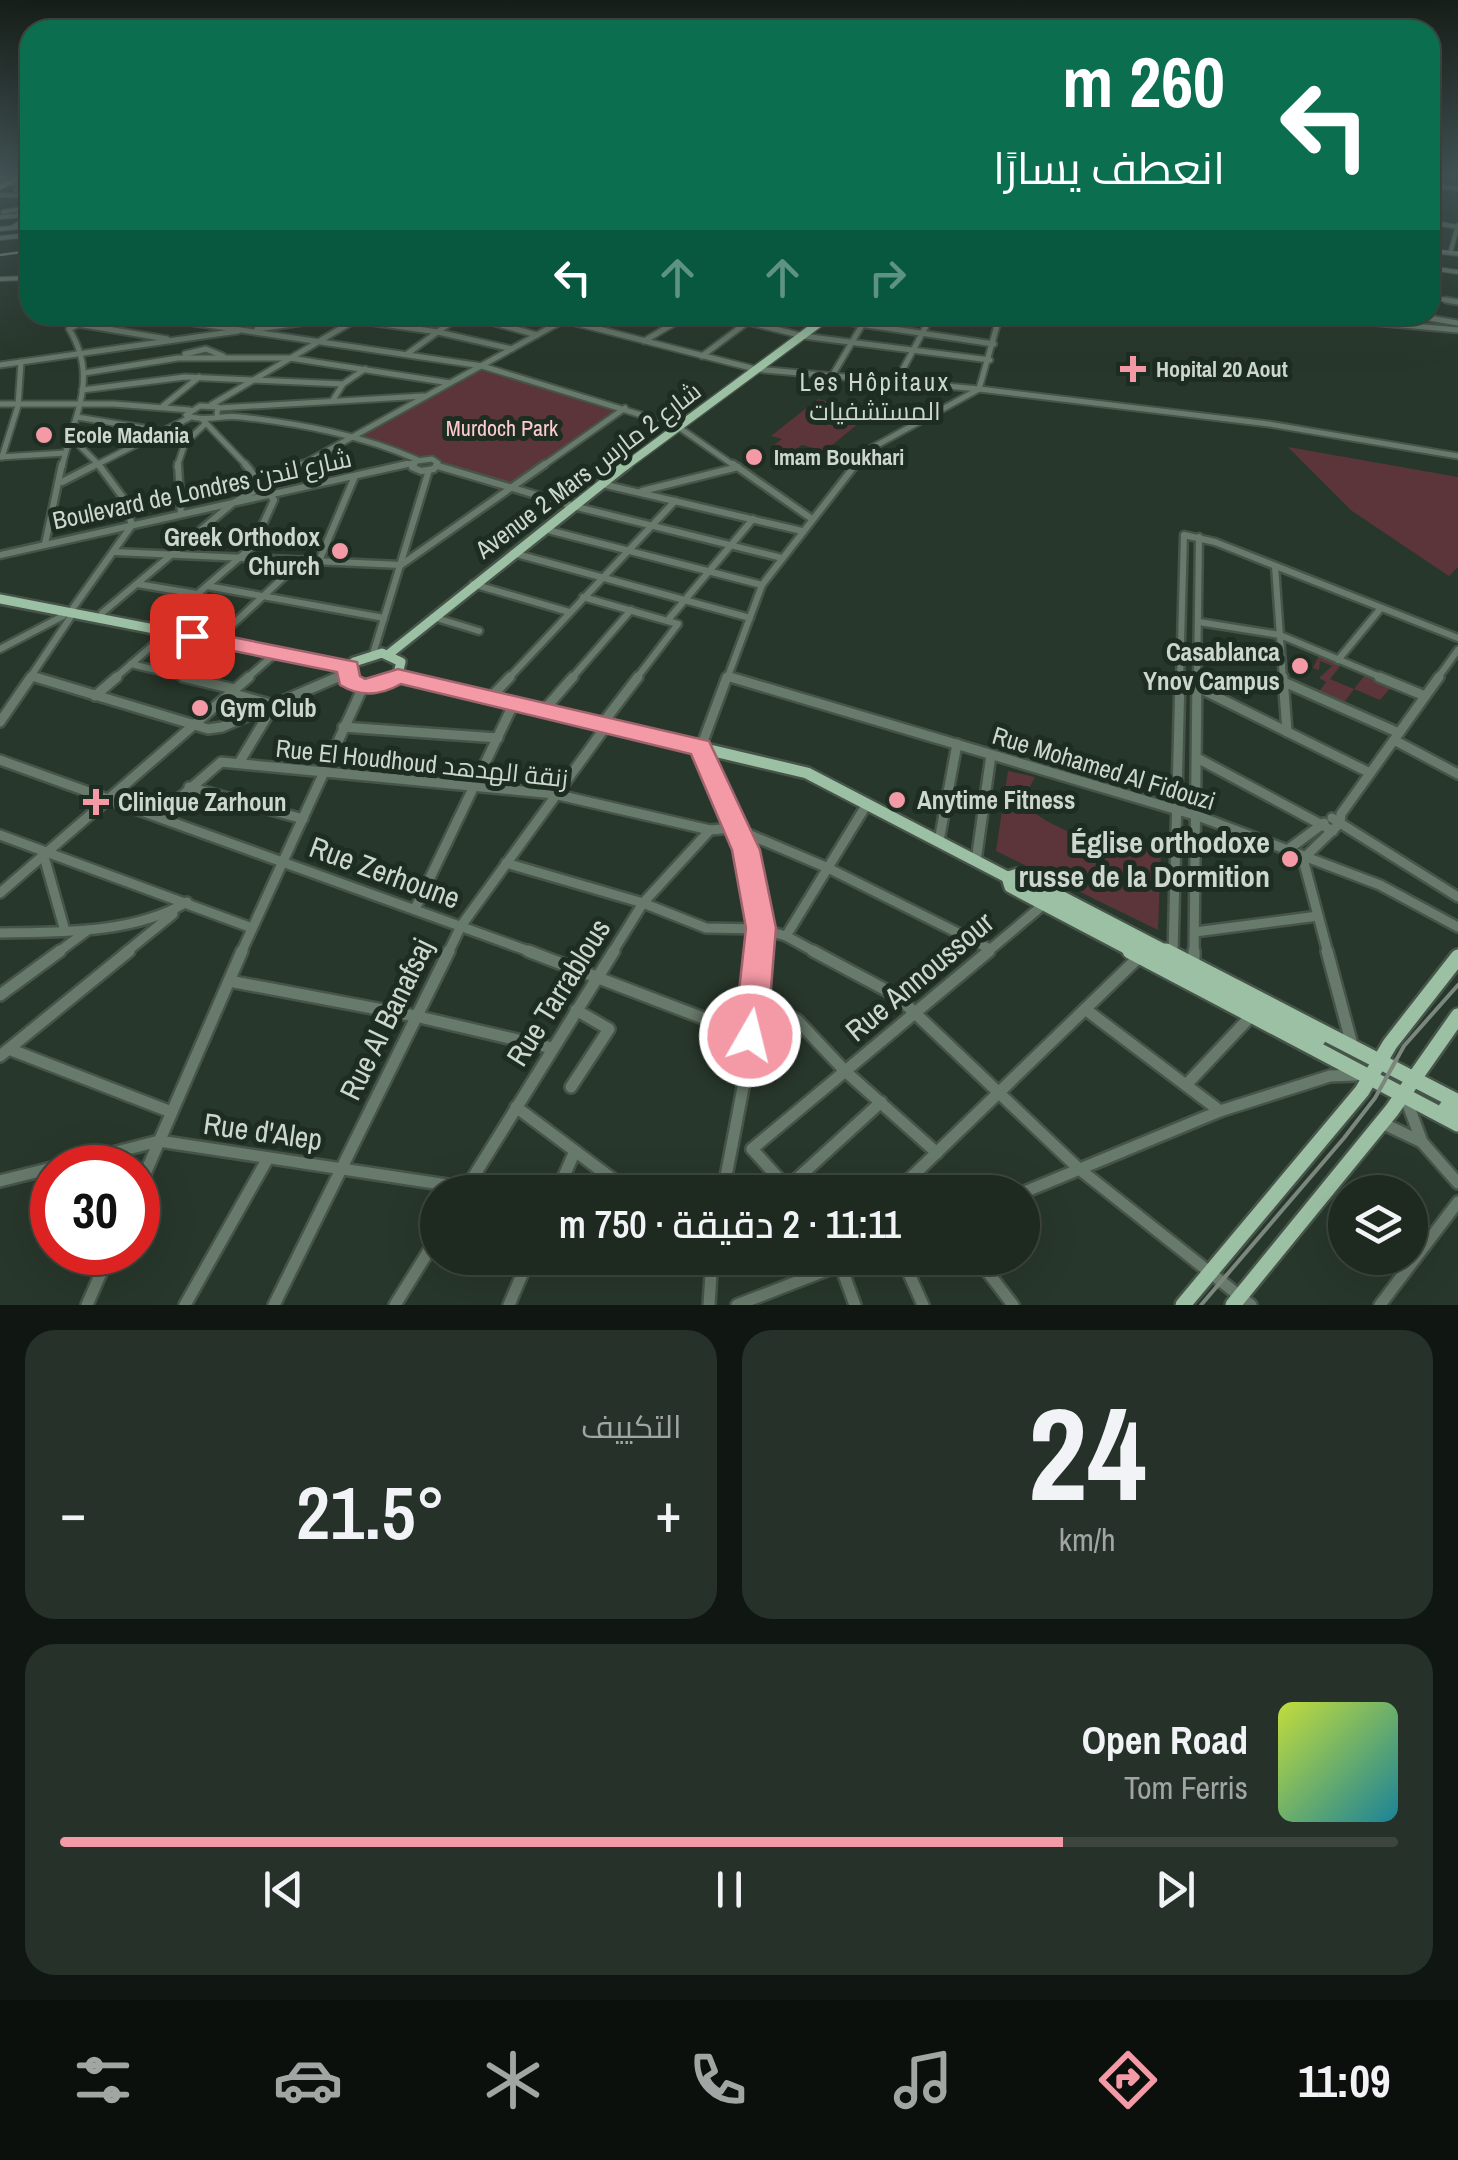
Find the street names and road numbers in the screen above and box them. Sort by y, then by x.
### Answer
street label: Avenue 2 Mars شارع 2 مارس [467,374,708,567]
street label: Boulevard de Londres شارع لندن [49,441,355,537]
street label: Rue Mohamed Al Fidouzi [988,718,1220,818]
street label: Rue El Houdhoud زنقة الهدهد [274,731,570,795]
street label: Rue Zerhoune [304,826,466,918]
street label: Rue Annoussour [836,902,1002,1050]
street label: Rue Tarrablous [497,911,619,1073]
street label: Rue Al Banafsaj [330,932,442,1106]
street label: Rue d'Alep [201,1103,325,1159]

